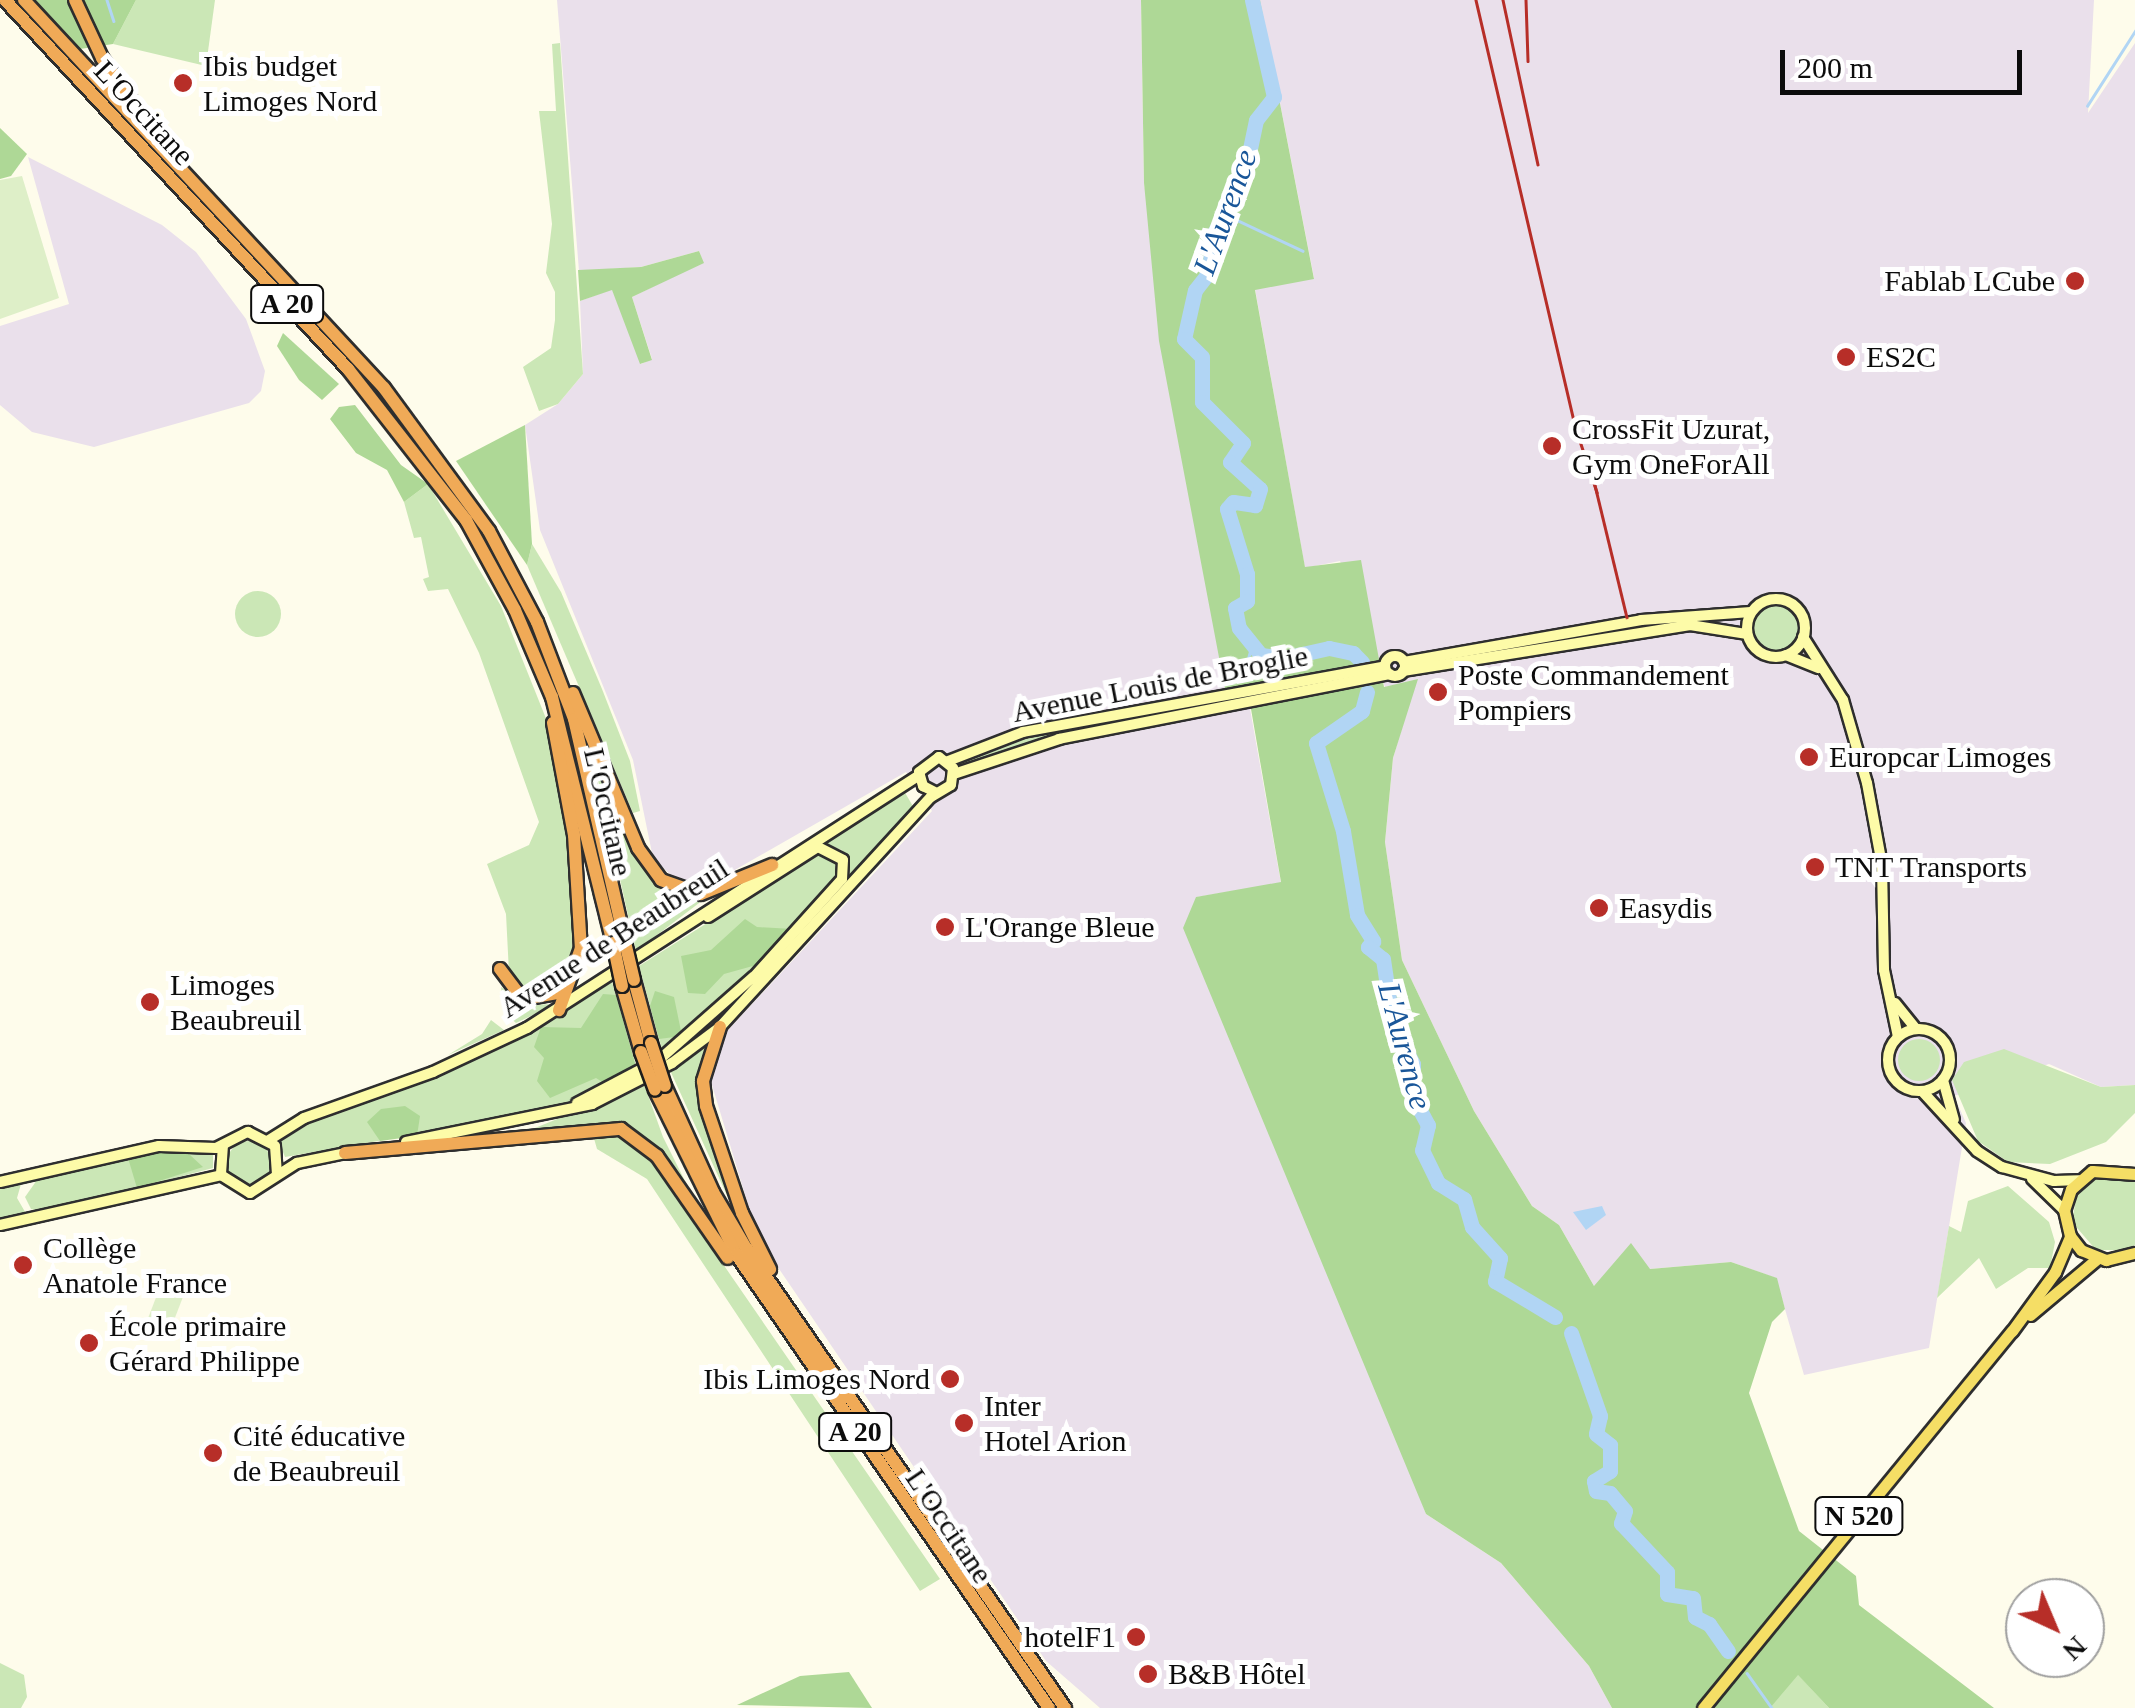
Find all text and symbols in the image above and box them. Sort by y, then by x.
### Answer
scale bar [1785,30,2028,92]
place label: Ibis budget Limoges Nord [203,48,377,118]
text: 200 m [1797,51,1873,84]
street label: L'Occitane [86,53,202,173]
marker: Ibis budget Limoges Nord [172,72,194,94]
water label: L'Aurence [1185,144,1265,280]
place label: Fablab LCube [1884,263,2055,299]
marker: Fablab LCube [2064,270,2086,292]
road number: A 20 [247,281,327,327]
place label: ES2C [1866,339,1936,375]
marker: ES2C [1835,346,1857,368]
place label: CrossFit Uzurat, Gym OneForAll [1572,411,1770,482]
marker: CrossFit Uzurat, Gym OneForAll [1541,435,1563,457]
street label: Avenue Louis de Broglie [1009,638,1311,730]
place label: Poste Commandement Pompiers [1458,657,1729,728]
marker: Poste Commandement Pompiers [1427,681,1449,703]
place label: Europcar Limoges [1829,739,2051,775]
street label: L'Occitane [576,744,640,880]
marker: Europcar Limoges [1798,746,1820,768]
place label: TNT Transports [1835,849,2028,885]
street label: Avenue de Beaubreuil [493,850,735,1026]
marker: TNT Transports [1804,856,1826,878]
place label: Easydis [1619,890,1712,926]
marker: Easydis [1588,897,1610,919]
place label: L'Orange Bleue [965,909,1154,945]
marker: L'Orange Bleue [934,916,956,938]
place label: Limoges Beaubreuil [170,967,302,1038]
water label: L'Aurence [1370,978,1440,1114]
marker: Limoges Beaubreuil [139,991,161,1013]
place label: Collège Anatole France [43,1230,227,1300]
marker: Collège Anatole France [12,1254,34,1276]
place label: École primaire Gérard Philippe [109,1308,300,1378]
marker: École primaire Gérard Philippe [78,1332,100,1354]
place label: Ibis Limoges Nord [703,1361,930,1397]
marker: Ibis Limoges Nord [939,1368,961,1390]
place label: Inter Hotel Arion [984,1388,1128,1458]
road number: A 20 [815,1409,895,1455]
marker: Inter Hotel Arion [953,1412,975,1434]
place label: Cité éducative de Beaubreuil [233,1418,405,1488]
marker: Cité éducative de Beaubreuil [202,1442,224,1464]
street label: L'Occitane [898,1462,1000,1590]
road number: N 520 [1814,1493,1904,1539]
north arrow [2005,1578,2105,1678]
place label: hotelF1 [1024,1619,1116,1655]
marker: hotelF1 [1125,1626,1147,1648]
text: N [2057,1630,2093,1667]
place label: B&B Hôtel [1168,1656,1306,1692]
marker: B&B Hôtel [1137,1663,1159,1685]

